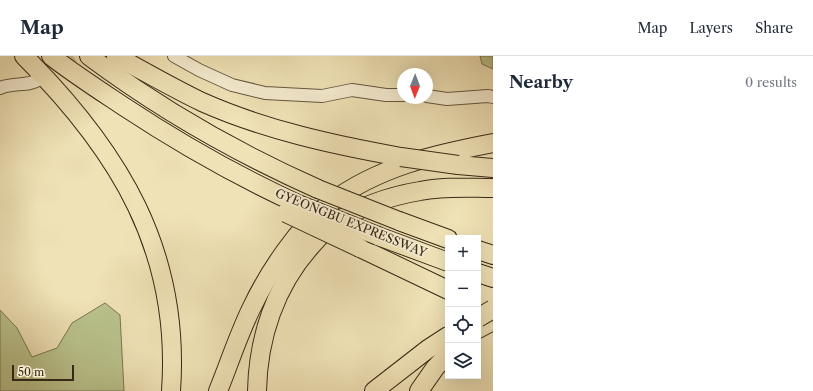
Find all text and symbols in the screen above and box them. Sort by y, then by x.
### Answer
text: Map [20,16,64,39]
text: Map [637,19,667,37]
text: Layers [689,19,733,37]
text: Share [755,19,793,37]
north arrow [397,68,433,104]
text: Nearby [509,72,573,92]
text: 0 results [745,74,797,90]
street label: GYEONGBU EXPRESSWAY [273,185,430,260]
map controls [445,235,481,379]
button: + [445,235,481,271]
button: − [445,271,481,307]
button: locate [445,307,481,343]
button: layers [445,343,481,379]
scale bar [12,363,74,382]
text: 50 m [18,365,44,379]

